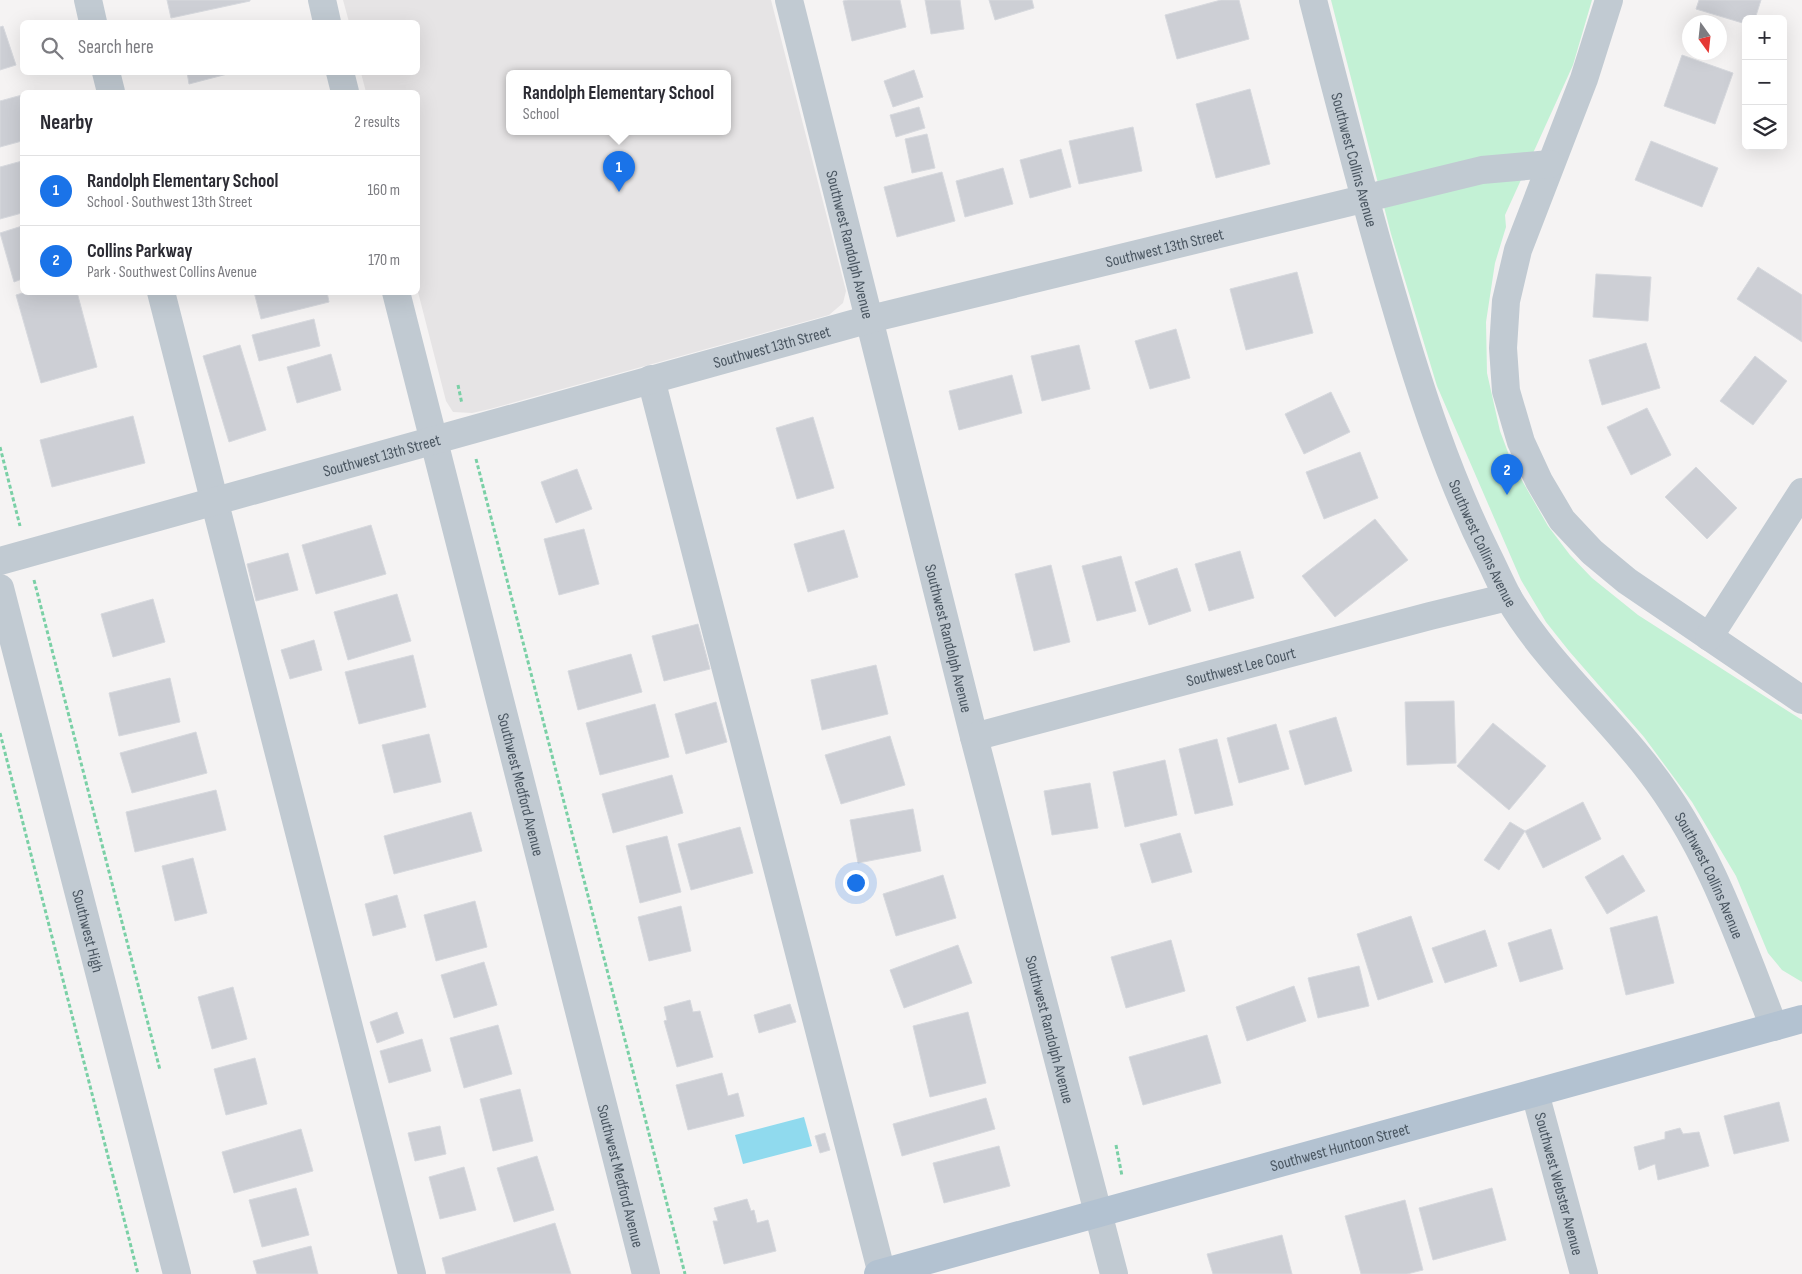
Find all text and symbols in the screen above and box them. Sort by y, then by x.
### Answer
north arrow [1682,15,1727,60]
map controls [1742,15,1787,150]
button: + [1742,15,1787,60]
search box [20,20,420,75]
icon: search [38,34,66,62]
text: Search here [78,36,154,59]
button: − [1742,60,1787,105]
popup [506,70,731,135]
text: Randolph Elementary School [523,82,714,105]
street label: Southwest Collins Avenue [1326,91,1380,229]
text: School [523,105,559,124]
button: layers [1742,105,1787,150]
text: Nearby [40,110,93,135]
text: 2 results [354,113,400,132]
pin: 1 [603,151,635,192]
street label: Southwest Randolph Avenue [821,169,877,321]
text: Randolph Elementary School [87,170,278,193]
text: 1 [53,181,59,200]
text: 160 m [367,181,400,200]
text: School · Southwest 13th Street [87,193,252,212]
street label: Southwest 13th Street [1104,225,1226,272]
text: Collins Parkway [87,240,192,263]
text: 2 [52,251,60,270]
text: 170 m [368,251,400,270]
text: Park · Southwest Collins Avenue [87,263,257,282]
street label: Southwest 13th Street [711,322,833,373]
street label: Southwest 13th Street [321,431,443,482]
pin: 2 [1491,454,1523,495]
street label: Southwest Collins Avenue [1444,477,1520,611]
street label: Southwest Randolph Avenue [920,562,975,715]
street label: Southwest Lee Court [1184,644,1298,691]
street label: Southwest Medford Avenue [493,711,547,858]
street label: Southwest Collins Avenue [1670,809,1747,942]
your location [843,870,869,896]
street label: Southwest High [67,888,107,975]
street label: Southwest Randolph Avenue [1020,954,1077,1106]
street label: Southwest Medford Avenue [592,1103,647,1250]
street label: Southwest Webster Avenue [1530,1111,1586,1258]
street label: Southwest Huntoon Street [1268,1120,1412,1176]

